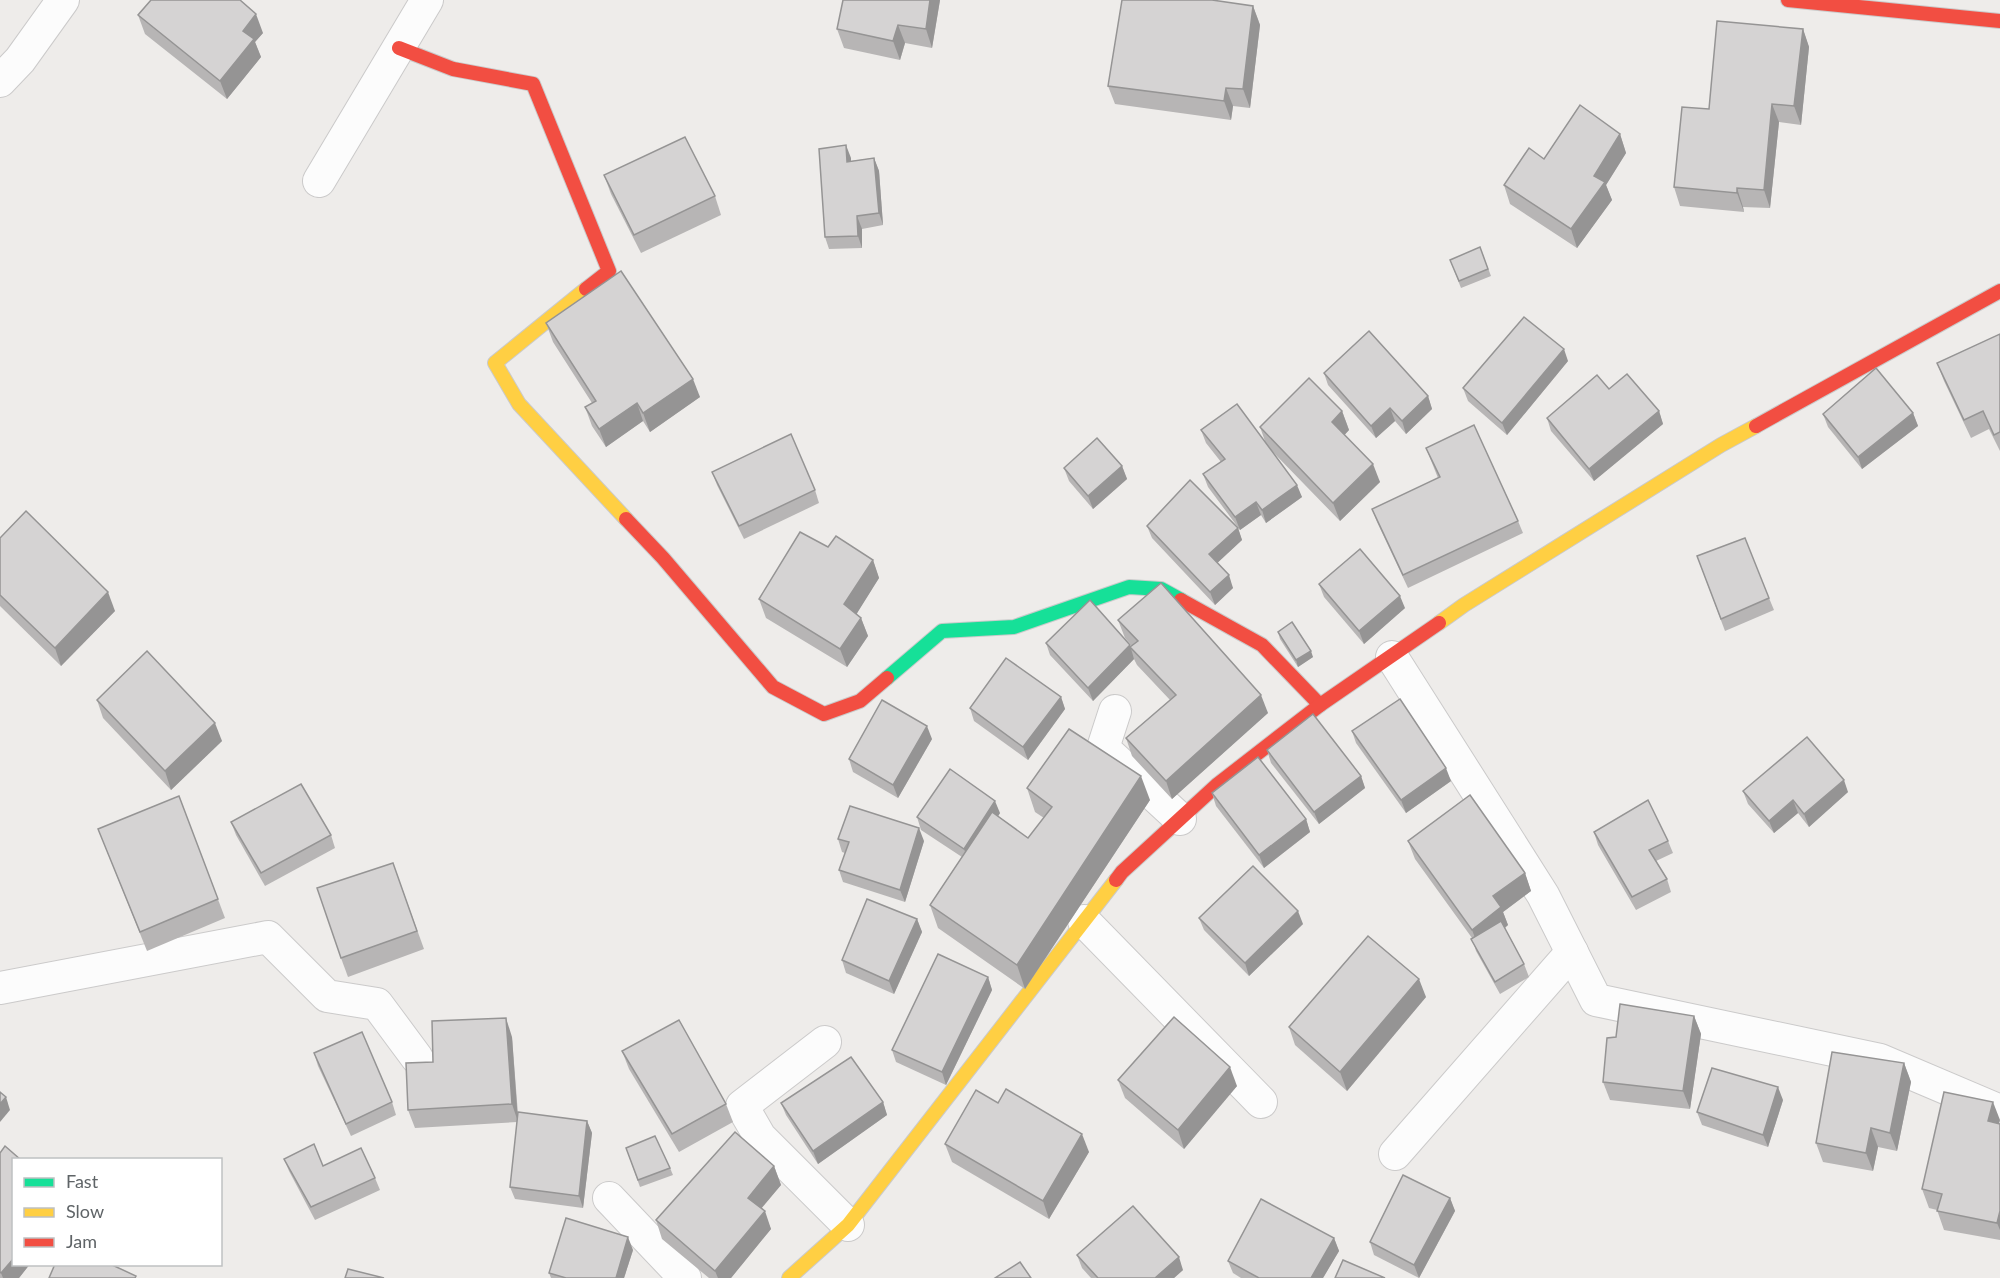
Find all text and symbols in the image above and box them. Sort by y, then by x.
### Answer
legend [12,1158,222,1266]
text: Fast [66,1170,99,1192]
text: Slow [66,1200,104,1222]
text: Jam [66,1230,97,1252]

